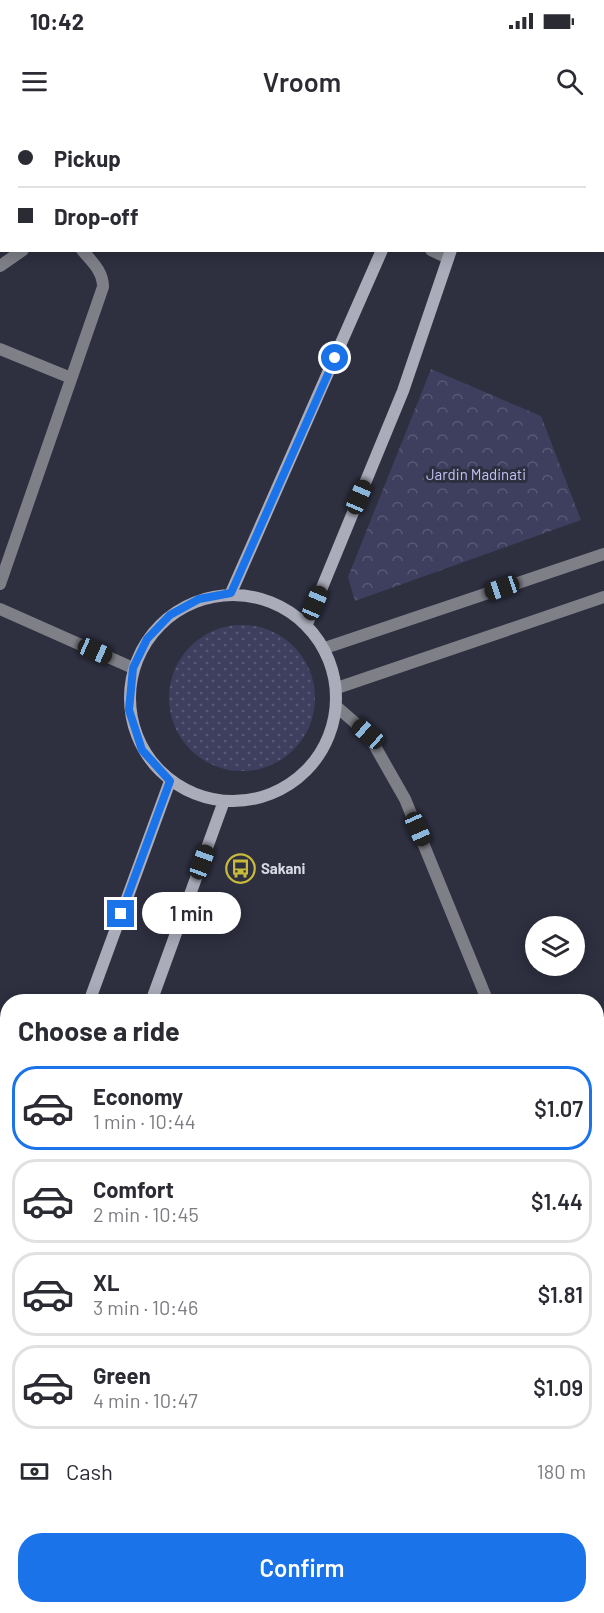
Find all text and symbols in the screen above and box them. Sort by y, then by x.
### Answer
text: 10:42 [30,8,84,34]
icon: menu [18,65,51,98]
text: Vroom [263,65,341,97]
icon: search [553,65,586,98]
text: Pickup [54,145,121,171]
text: Drop-off [54,203,138,229]
route start [321,344,348,371]
park label: Jardin Madinati [426,465,526,483]
car [344,477,374,517]
car [482,574,522,602]
car [300,583,330,623]
car [75,635,115,667]
car [349,715,387,753]
car [402,809,434,849]
car [187,842,217,882]
bus stop icon: Sakani [224,852,256,884]
place label: Sakani [261,859,306,877]
callout: 1 min [142,893,241,935]
route end [107,900,134,927]
text: 1 min [170,901,213,925]
map controls [525,916,585,976]
button: layers [525,916,585,976]
text: Choose a ride [18,1014,180,1046]
icon: car [21,1081,75,1135]
text: Economy [93,1083,183,1109]
text: $1.07 [534,1095,583,1121]
text: 1 min · 10:44 [93,1109,196,1133]
icon: car [21,1174,75,1228]
text: Comfort [93,1176,174,1202]
text: $1.44 [531,1188,583,1214]
text: 2 min · 10:45 [93,1202,199,1226]
icon: car [21,1267,75,1321]
text: XL [93,1269,119,1295]
text: $1.81 [538,1281,583,1307]
text: 3 min · 10:46 [93,1295,198,1319]
icon: car [21,1360,75,1414]
text: Green [93,1362,151,1388]
text: $1.09 [533,1374,583,1400]
text: 4 min · 10:47 [93,1388,198,1412]
icon: cash [18,1455,51,1488]
text: Cash [66,1458,113,1484]
text: 180 m [537,1459,586,1483]
button: Confirm [18,1533,586,1602]

